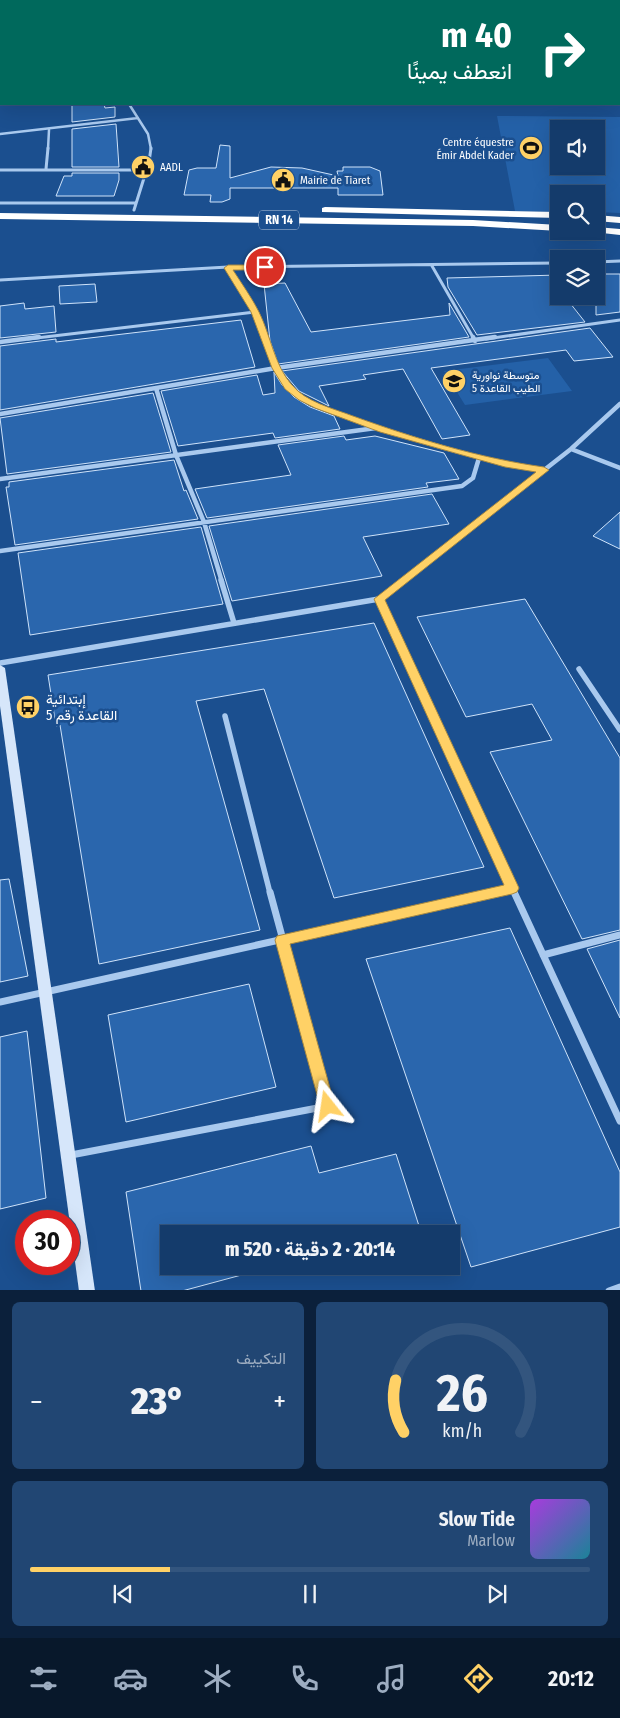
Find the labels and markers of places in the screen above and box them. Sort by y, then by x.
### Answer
sports icon: Centre équestre Émir Abdel Kader [518,135,544,161]
place label: Centre équestre Émir Abdel Kader [437,136,514,162]
public building icon: AADL [130,154,156,180]
place label: AADL [160,161,183,174]
public building icon: Mairie de Tiaret [270,167,296,193]
place label: Mairie de Tiaret [300,174,371,187]
pin [244,246,286,288]
school or university icon: متوسطة نواورية الطيب القاعدة 5 [441,368,467,394]
place label: متوسطة نواورية الطيب القاعدة 5 [472,369,540,395]
place label: إبتدائية القاعدة رقم 5 [46,691,117,724]
bus stop icon: إبتدائية القاعدة رقم 5 [15,694,41,720]

